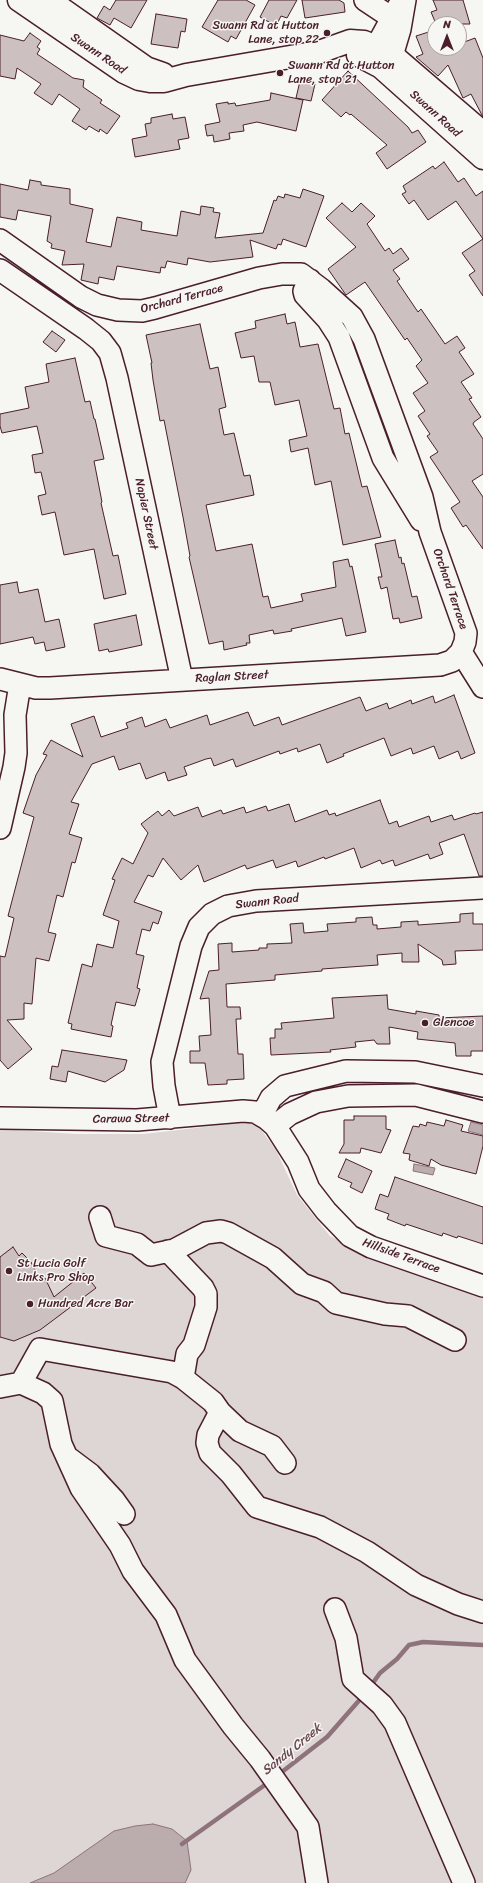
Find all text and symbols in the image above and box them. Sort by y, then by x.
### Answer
text: N [443,15,451,34]
north arrow [427,16,467,56]
place label: Swann Rd at Hutton Lane, stop 22 [213,19,319,47]
marker: Swann Rd at Hutton Lane, stop 22 [322,28,332,38]
street label: Swann Road [68,30,128,78]
place label: Swann Rd at Hutton Lane, stop 21 [288,59,394,87]
marker: Swann Rd at Hutton Lane, stop 21 [275,68,285,78]
street label: Swann Road [407,87,463,141]
street label: Orchard Terrace [139,281,225,317]
street label: Napier Street [131,477,161,551]
street label: Orchard Terrace [429,547,471,631]
street label: Raglan Street [195,668,269,686]
street label: Swann Road [235,892,299,912]
place label: Glencoe [433,1016,474,1030]
marker: Glencoe [420,1018,430,1028]
street label: Carawa Street [92,1111,170,1127]
street label: Hillside Terrace [360,1235,442,1277]
place label: St Lucia Golf Links Pro Shop [17,1257,94,1285]
marker: St Lucia Golf Links Pro Shop [4,1266,14,1276]
place label: Hundred Acre Bar [38,1297,133,1311]
marker: Hundred Acre Bar [25,1299,35,1309]
water label: Sandy Creek [259,1721,325,1779]

